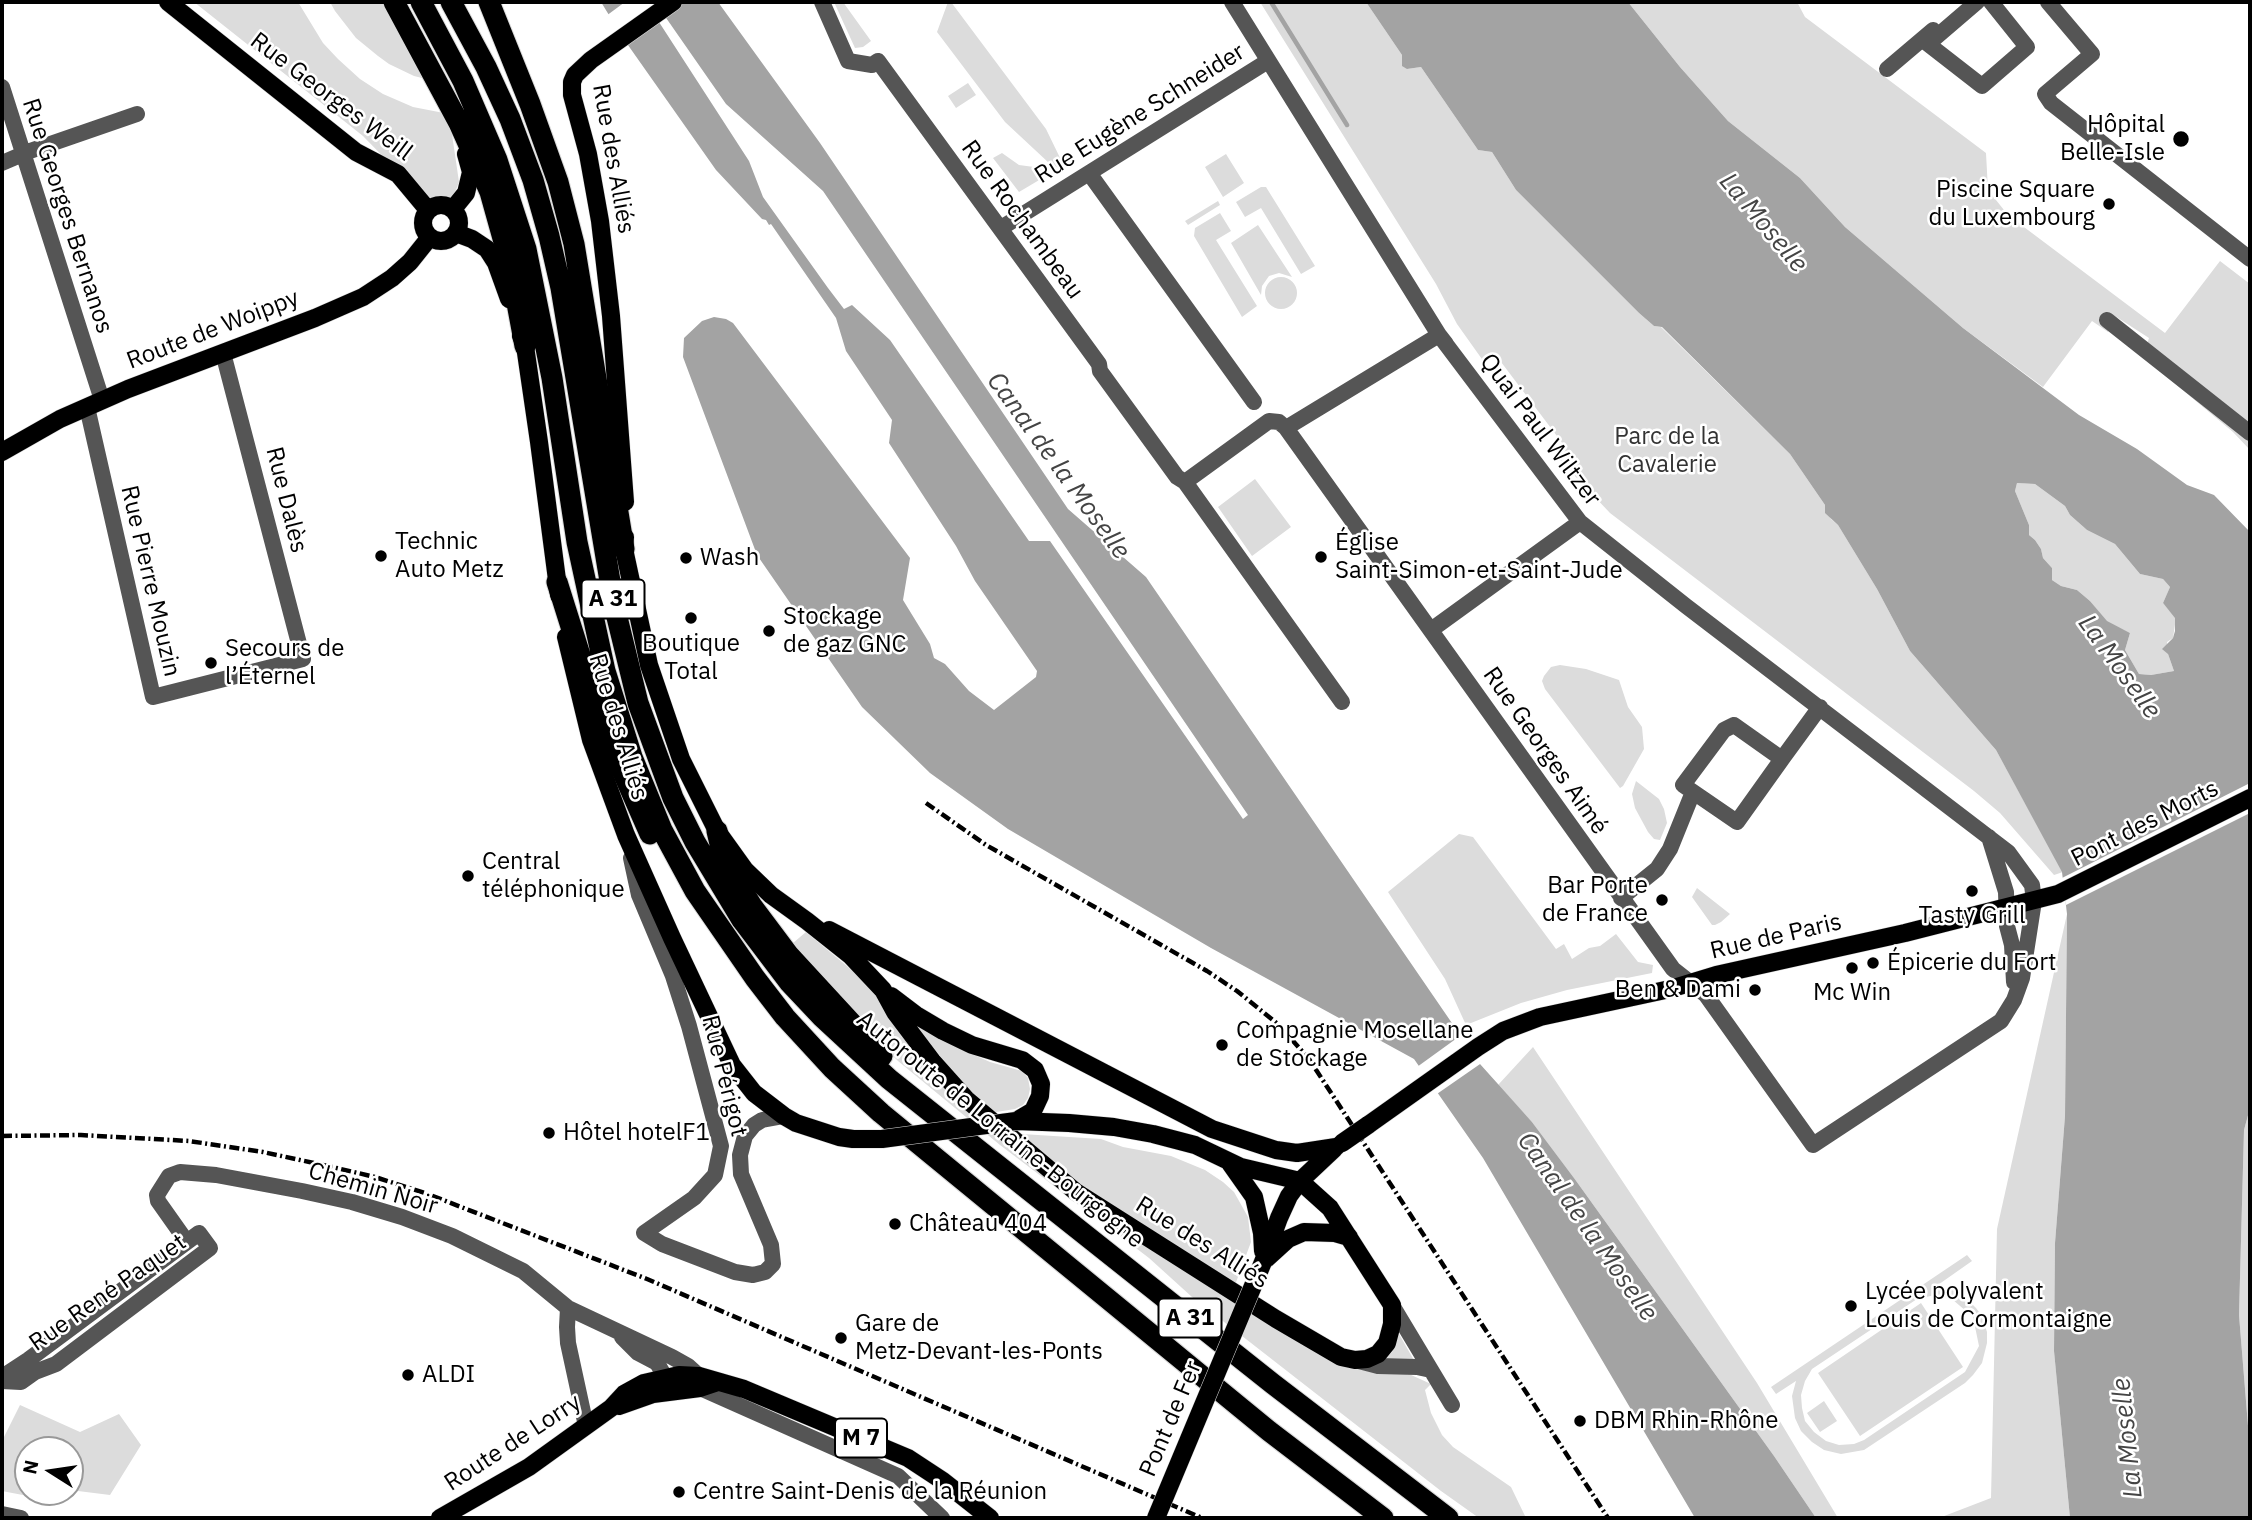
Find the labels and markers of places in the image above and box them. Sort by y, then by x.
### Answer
place label: Hôpital Belle-Isle [2060,111,2165,167]
marker: Hôpital Belle-Isle [2171,129,2191,149]
place label: Piscine Square du Luxembourg [1928,176,2095,232]
marker: Piscine Square du Luxembourg [2101,196,2117,212]
place label: Technic Auto Metz [395,528,504,584]
place label: Église Saint-Simon-et-Saint-Jude [1335,529,1623,585]
place label: Wash [700,544,759,572]
marker: Technic Auto Metz [373,548,389,564]
marker: Église Saint-Simon-et-Saint-Jude [1313,549,1329,565]
marker: Wash [678,550,694,566]
place label: Stockage de gaz GNC [783,603,907,659]
marker: Boutique Total [683,610,699,626]
marker: Stockage de gaz GNC [761,623,777,639]
place label: Boutique Total [642,630,740,686]
place label: Secours de l’Éternel [225,635,344,691]
marker: Secours de l’Éternel [203,655,219,671]
place label: Central téléphonique [482,848,625,904]
marker: Central téléphonique [460,868,476,884]
place label: Bar Porte de France [1542,872,1648,928]
marker: Tasty Grill [1964,883,1980,899]
marker: Bar Porte de France [1654,892,1670,908]
place label: Tasty Grill [1919,902,2025,930]
place label: Épicerie du Fort [1887,949,2056,977]
marker: Épicerie du Fort [1865,955,1881,971]
marker: Mc Win [1844,960,1860,976]
place label: Ben & Dami [1615,976,1741,1004]
place label: Mc Win [1813,979,1891,1007]
marker: Ben & Dami [1747,982,1763,998]
place label: Compagnie Mosellane de Stockage [1236,1017,1474,1073]
marker: Compagnie Mosellane de Stockage [1214,1037,1230,1053]
place label: Hôtel hotelF1 [563,1119,710,1147]
marker: Hôtel hotelF1 [541,1125,557,1141]
place label: Château 404 [909,1210,1047,1238]
marker: Château 404 [887,1216,903,1232]
place label: Lycée polyvalent Louis de Cormontaigne [1865,1278,2112,1334]
marker: Lycée polyvalent Louis de Cormontaigne [1843,1298,1859,1314]
place label: Gare de Metz-Devant-les-Ponts [855,1310,1103,1366]
marker: Gare de Metz-Devant-les-Ponts [833,1330,849,1346]
place label: ALDI [422,1361,475,1389]
marker: ALDI [400,1367,416,1383]
place label: DBM Rhin-Rhône [1594,1407,1778,1435]
marker: DBM Rhin-Rhône [1572,1413,1588,1429]
place label: Centre Saint-Denis de la Réunion [693,1478,1047,1506]
marker: Centre Saint-Denis de la Réunion [671,1484,687,1500]

